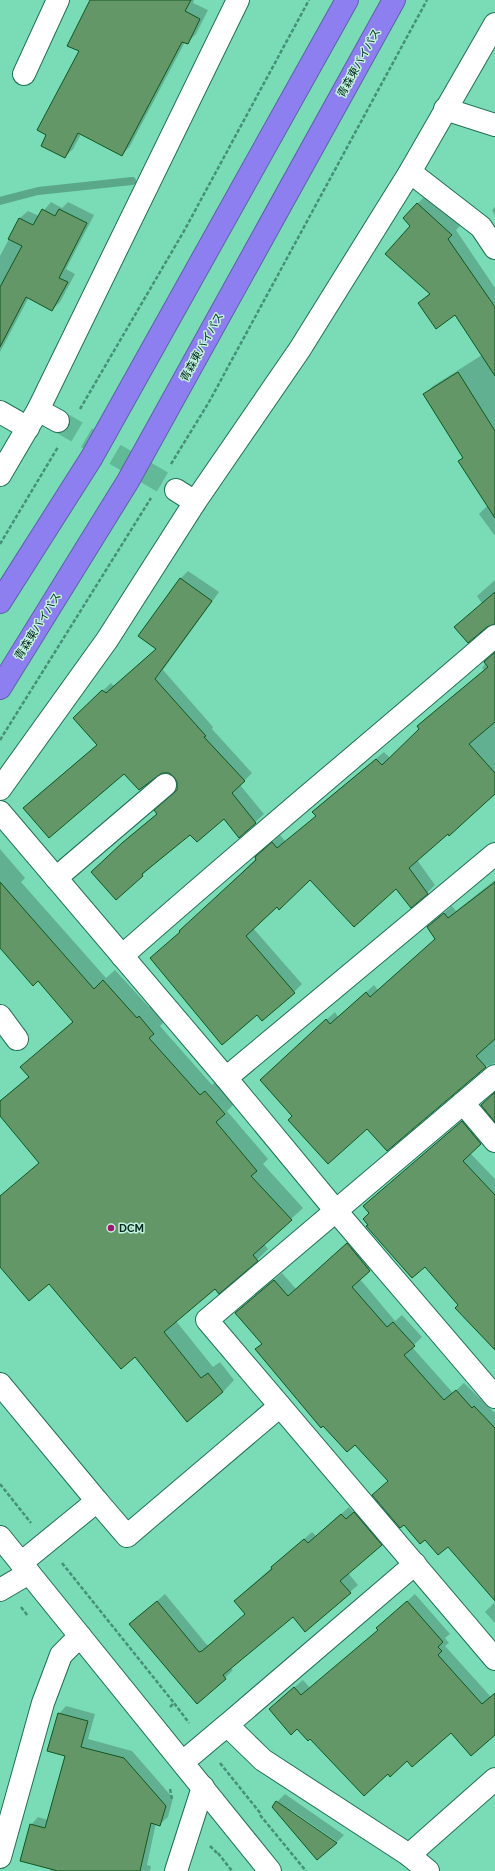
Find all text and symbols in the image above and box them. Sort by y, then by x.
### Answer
street label: 青森東バイパス [335,26,383,100]
street label: 青森東バイパス [178,310,226,384]
street label: 青森東バイパス [12,590,64,662]
place label: DCM [119,1222,144,1235]
marker: DCM [106,1223,116,1233]

